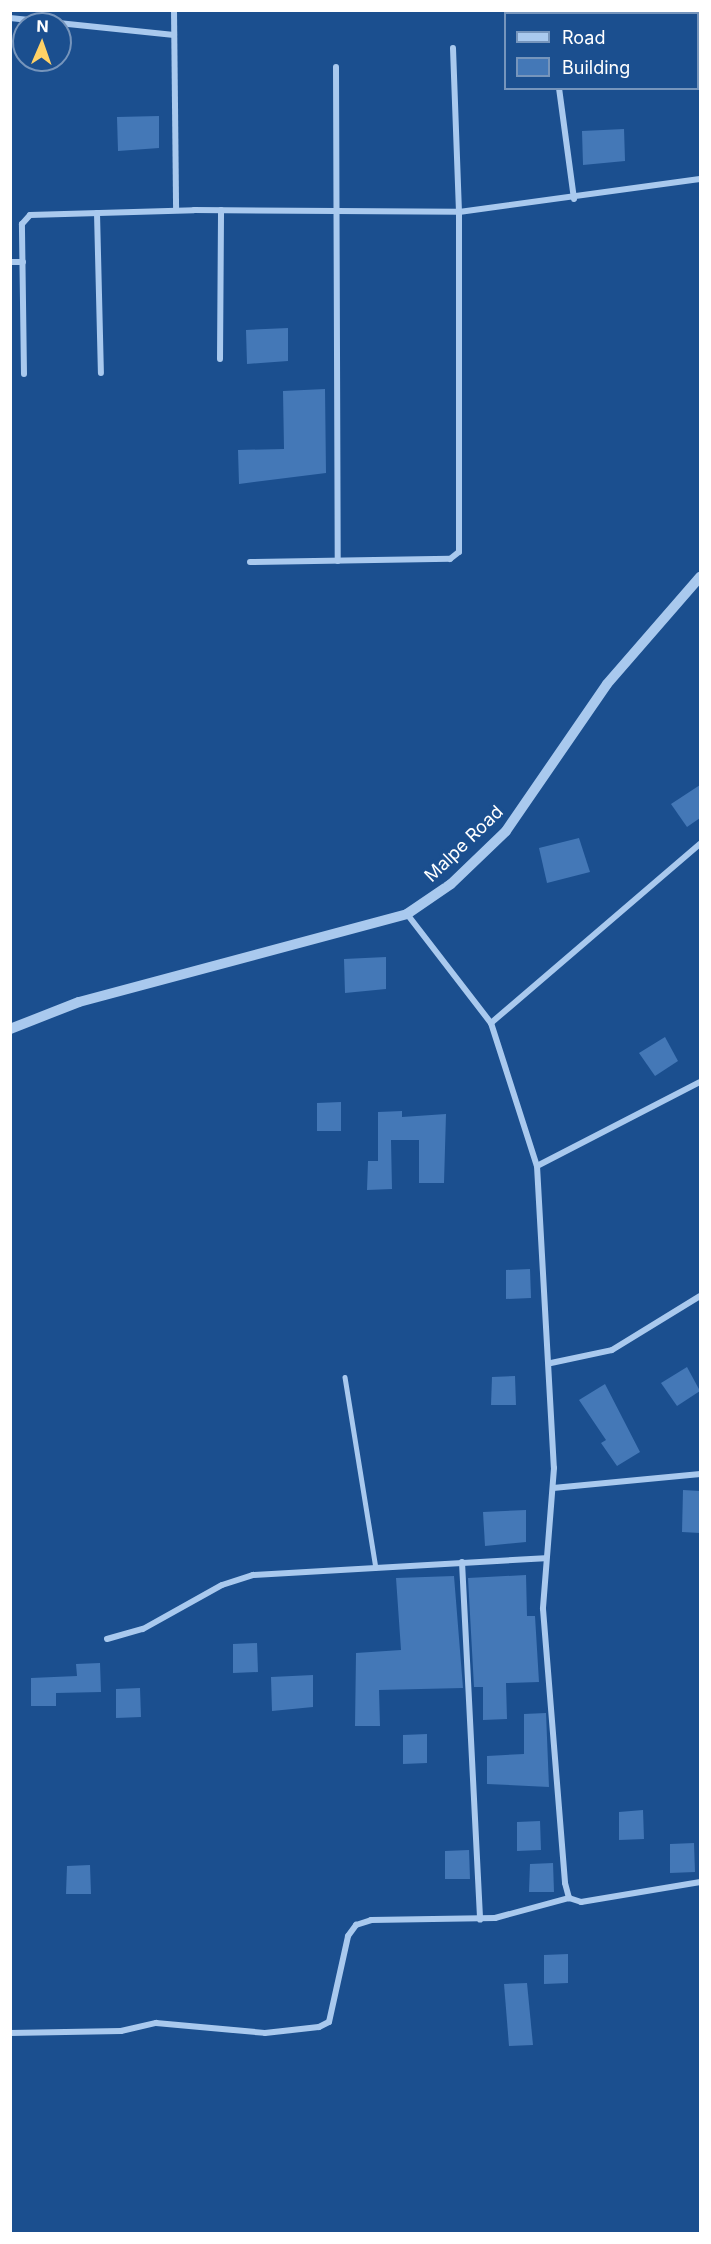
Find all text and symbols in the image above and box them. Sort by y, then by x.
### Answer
north arrow [12,12,72,72]
legend [504,12,699,90]
text: N [36,16,49,36]
text: Road [562,27,605,48]
text: Building [562,57,630,78]
street label: Malpe Road [420,801,508,887]

